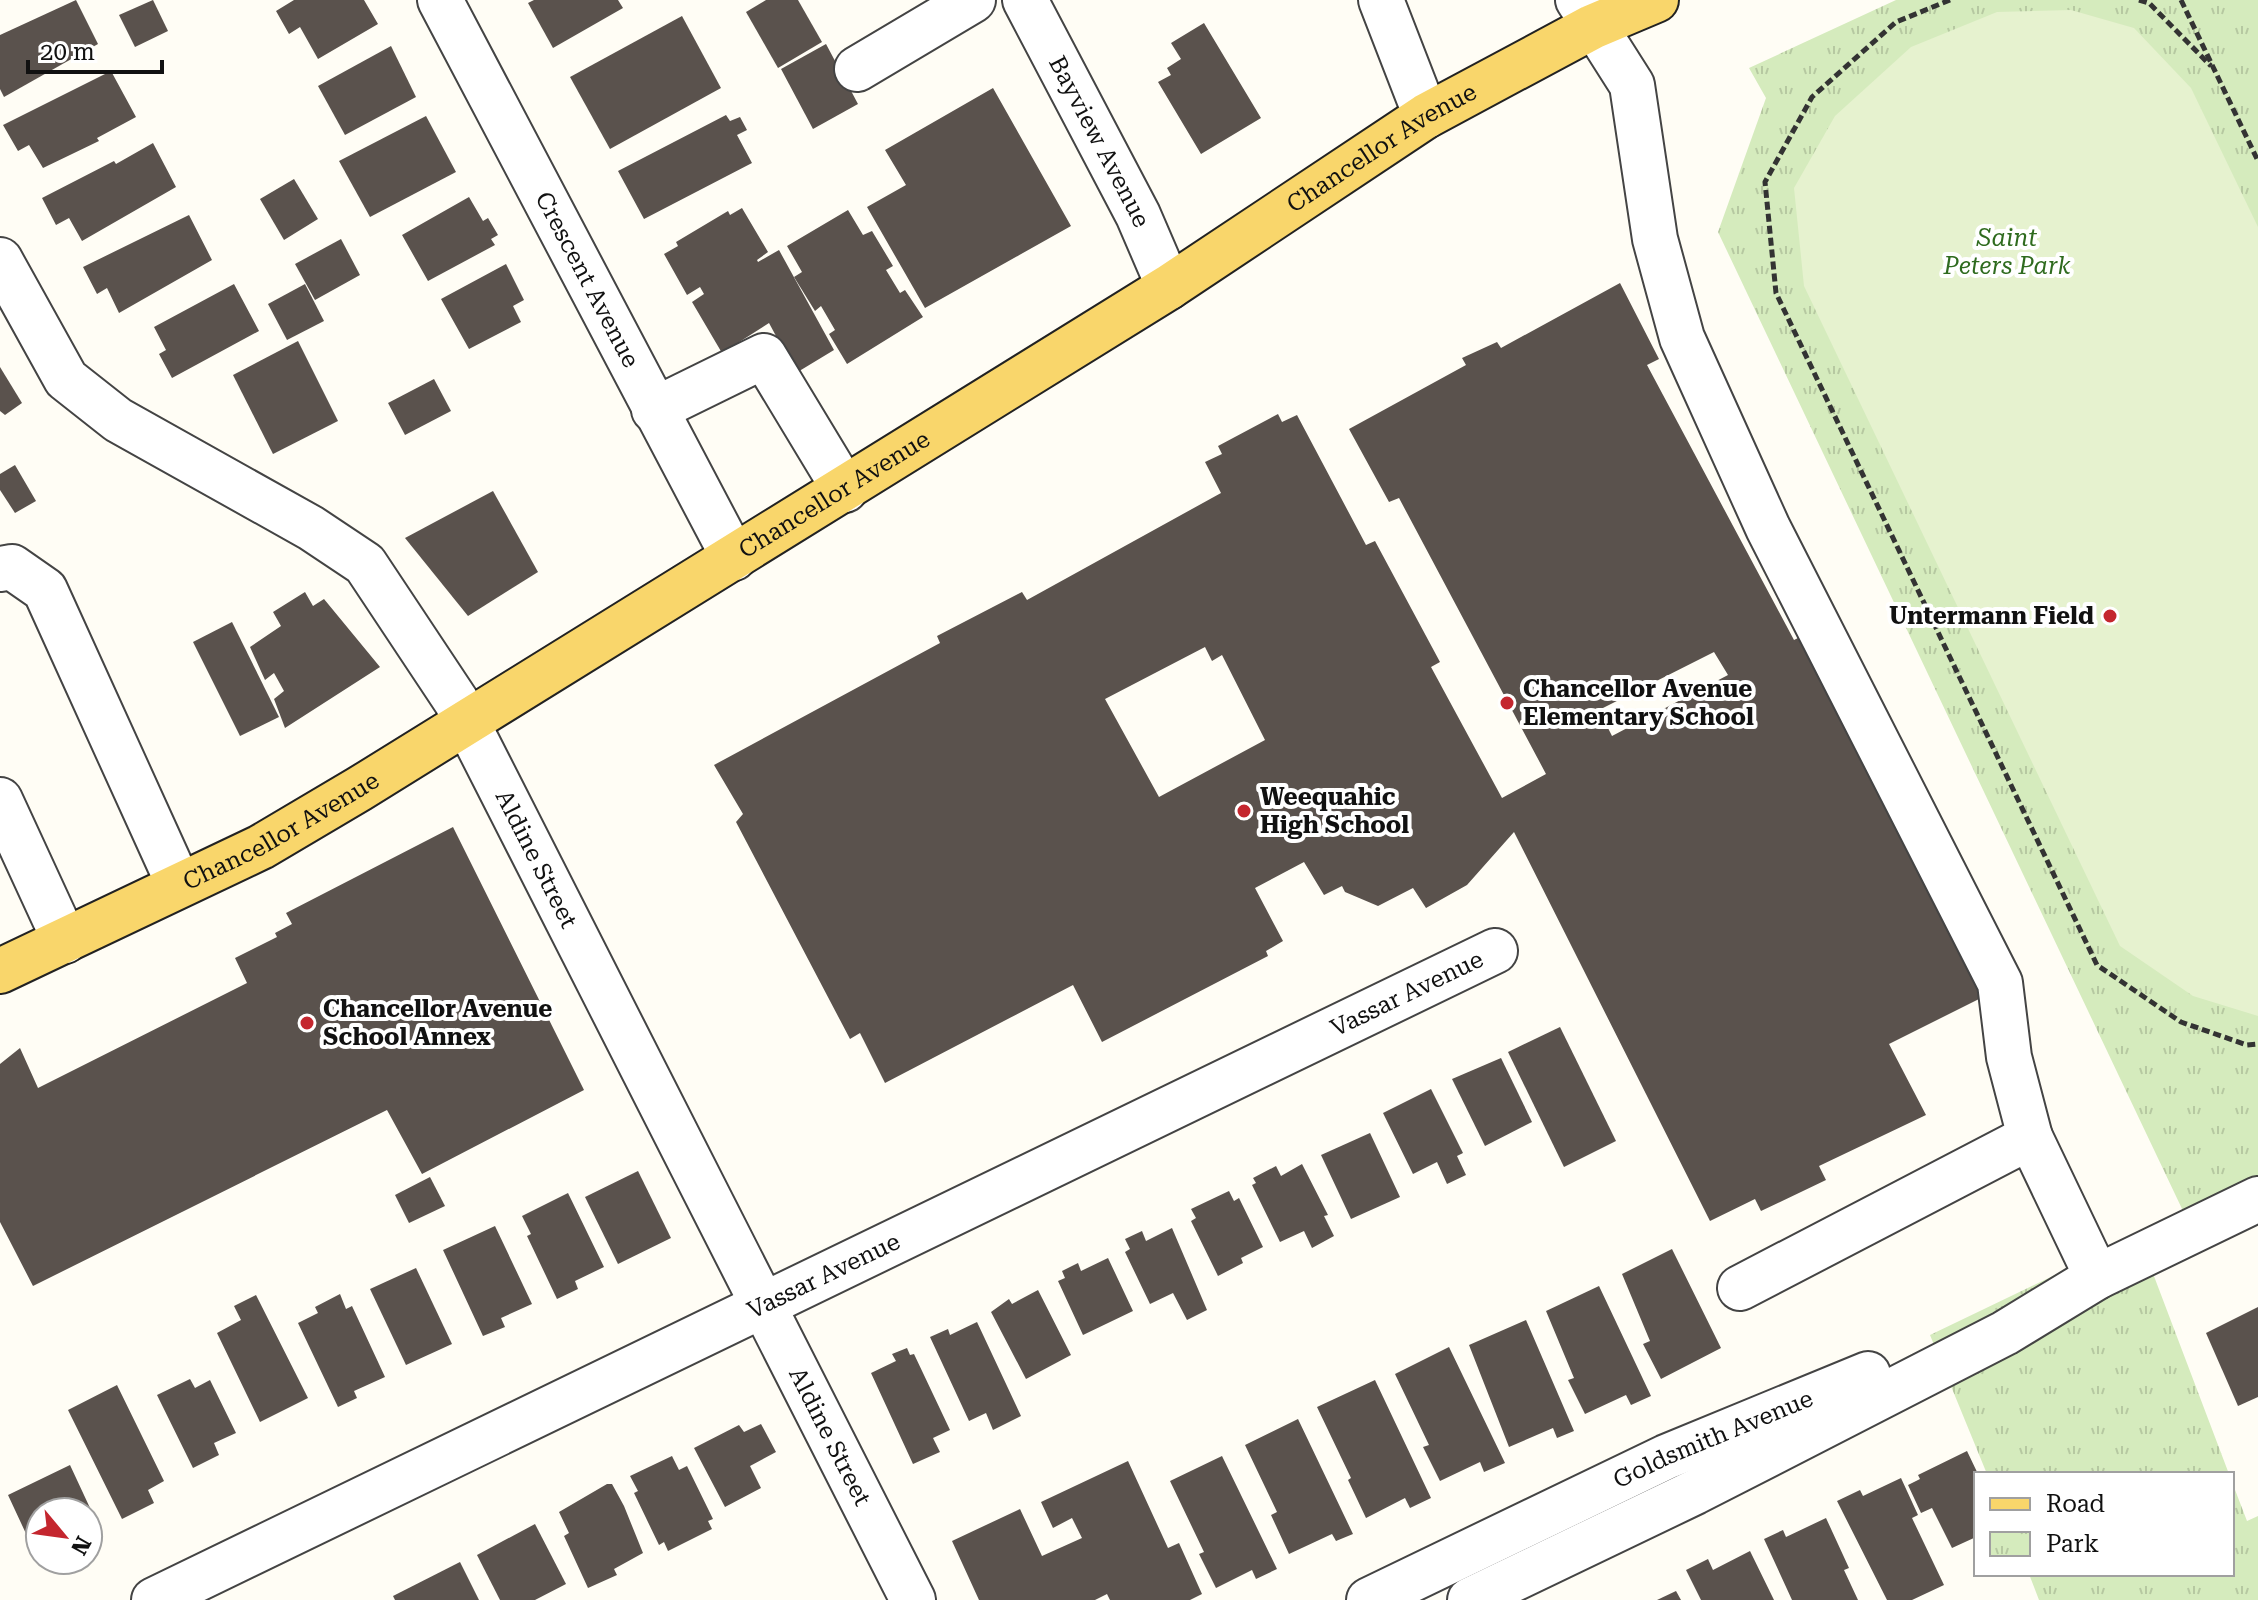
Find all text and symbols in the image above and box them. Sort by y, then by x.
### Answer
scale bar [28,24,162,74]
text: 20 m [40,38,95,66]
street label: Bayview Avenue [1043,51,1156,232]
street label: Chancellor Avenue [1282,78,1481,219]
street label: Crescent Avenue [530,187,645,372]
park label: Saint Peters Park [1942,224,2071,280]
street label: Chancellor Avenue [734,425,935,564]
place label: Untermann Field [1889,602,2094,630]
marker: Untermann Field [2101,607,2119,625]
place label: Chancellor Avenue Elementary School [1523,675,1754,731]
marker: Chancellor Avenue Elementary School [1498,694,1516,712]
street label: Chancellor Avenue [179,766,384,896]
place label: Weequahic High School [1260,783,1409,839]
street label: Aldine Street [490,785,583,933]
marker: Weequahic High School [1235,802,1253,820]
street label: Vassar Avenue [1326,945,1488,1042]
place label: Chancellor Avenue School Annex [323,995,552,1051]
marker: Chancellor Avenue School Annex [298,1014,316,1032]
street label: Vassar Avenue [743,1227,904,1325]
street label: Aldine Street [783,1363,877,1510]
street label: Goldsmith Avenue [1609,1384,1817,1494]
legend [1974,1472,2234,1576]
text: Road [2046,1490,2105,1518]
north arrow [24,1496,104,1576]
text: Park [2046,1530,2099,1558]
text: N [66,1532,96,1559]

